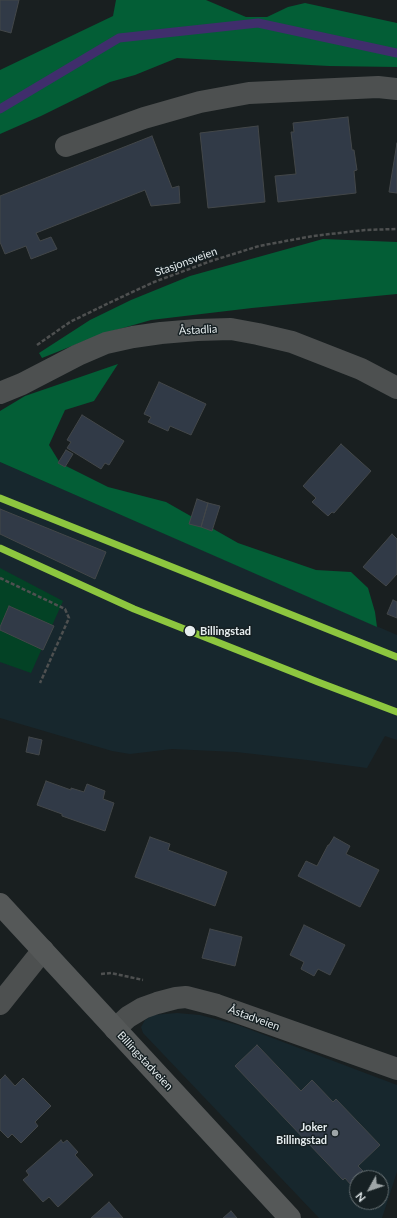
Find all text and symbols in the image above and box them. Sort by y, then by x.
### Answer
street label: Stasjonsveien [153,245,219,279]
street label: Åstadlia [178,322,218,338]
marker: Billingstad [183,624,197,638]
place label: Billingstad [200,624,251,638]
street label: Åstadveien [227,1003,281,1033]
street label: Billingstadveien [114,1029,176,1093]
place label: Joker Billingstad [276,1120,327,1146]
marker: Joker Billingstad [330,1128,340,1138]
north arrow [349,1170,389,1210]
text: N [352,1190,368,1205]

